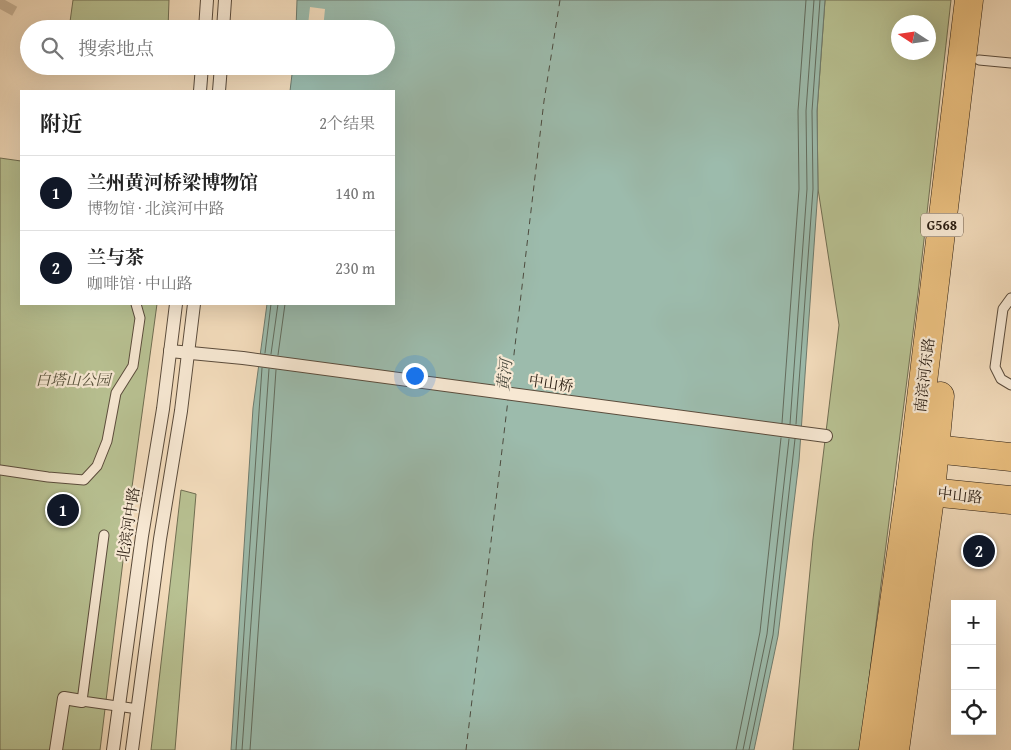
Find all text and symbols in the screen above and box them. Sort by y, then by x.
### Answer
north arrow [891,15,936,60]
search box [20,20,395,75]
icon: search [38,34,66,62]
text: 搜索地点 [78,34,154,62]
text: 附近 [40,108,82,139]
text: 2个结果 [319,111,375,135]
text: 兰州黄河桥梁博物馆 [87,168,258,196]
text: 1 [52,181,60,205]
text: 140 m [335,181,375,205]
text: 博物馆 · 北滨河中路 [87,196,225,220]
road number: G568 [921,214,963,236]
text: 兰与茶 [87,243,144,271]
text: 2 [52,256,60,280]
text: 230 m [335,256,375,280]
text: 咖啡馆 · 中山路 [87,271,193,295]
street label: 南滨河东路 [909,336,939,414]
water label: 黄河 [490,355,518,392]
your location [402,363,428,389]
park label: 白塔山公园 [35,369,112,390]
street label: 中山桥 [527,369,575,397]
street label: 中山路 [937,482,983,508]
street label: 北滨河中路 [112,485,144,563]
pin: 1 [47,491,79,529]
pin: 2 [963,532,995,570]
map controls [951,600,996,735]
button: + [951,600,996,645]
button: − [951,645,996,690]
button: locate [951,690,996,735]

